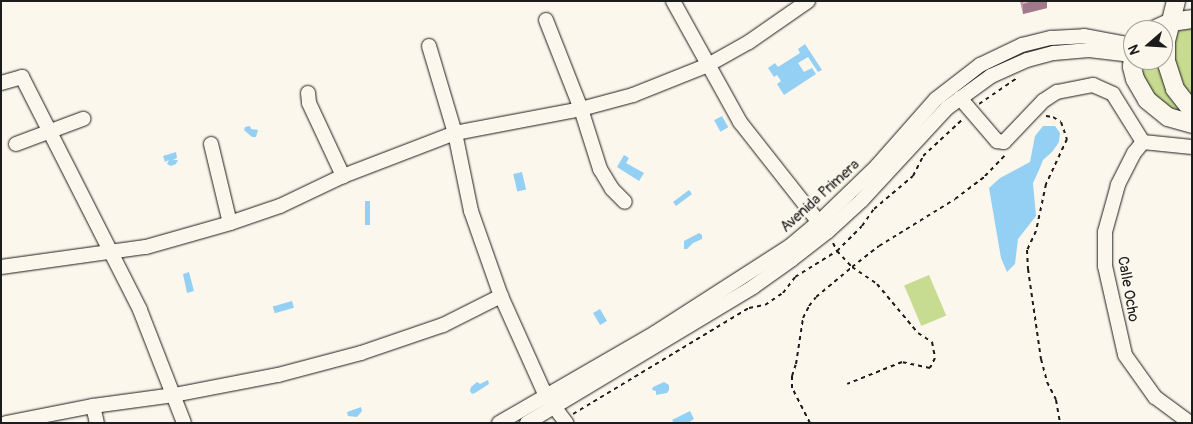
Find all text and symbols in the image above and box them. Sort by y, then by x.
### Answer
north arrow [1123,20,1173,70]
text: N [1125,42,1144,57]
street label: Avenida Primera [777,156,863,236]
street label: Calle Ocho [1113,255,1143,323]

